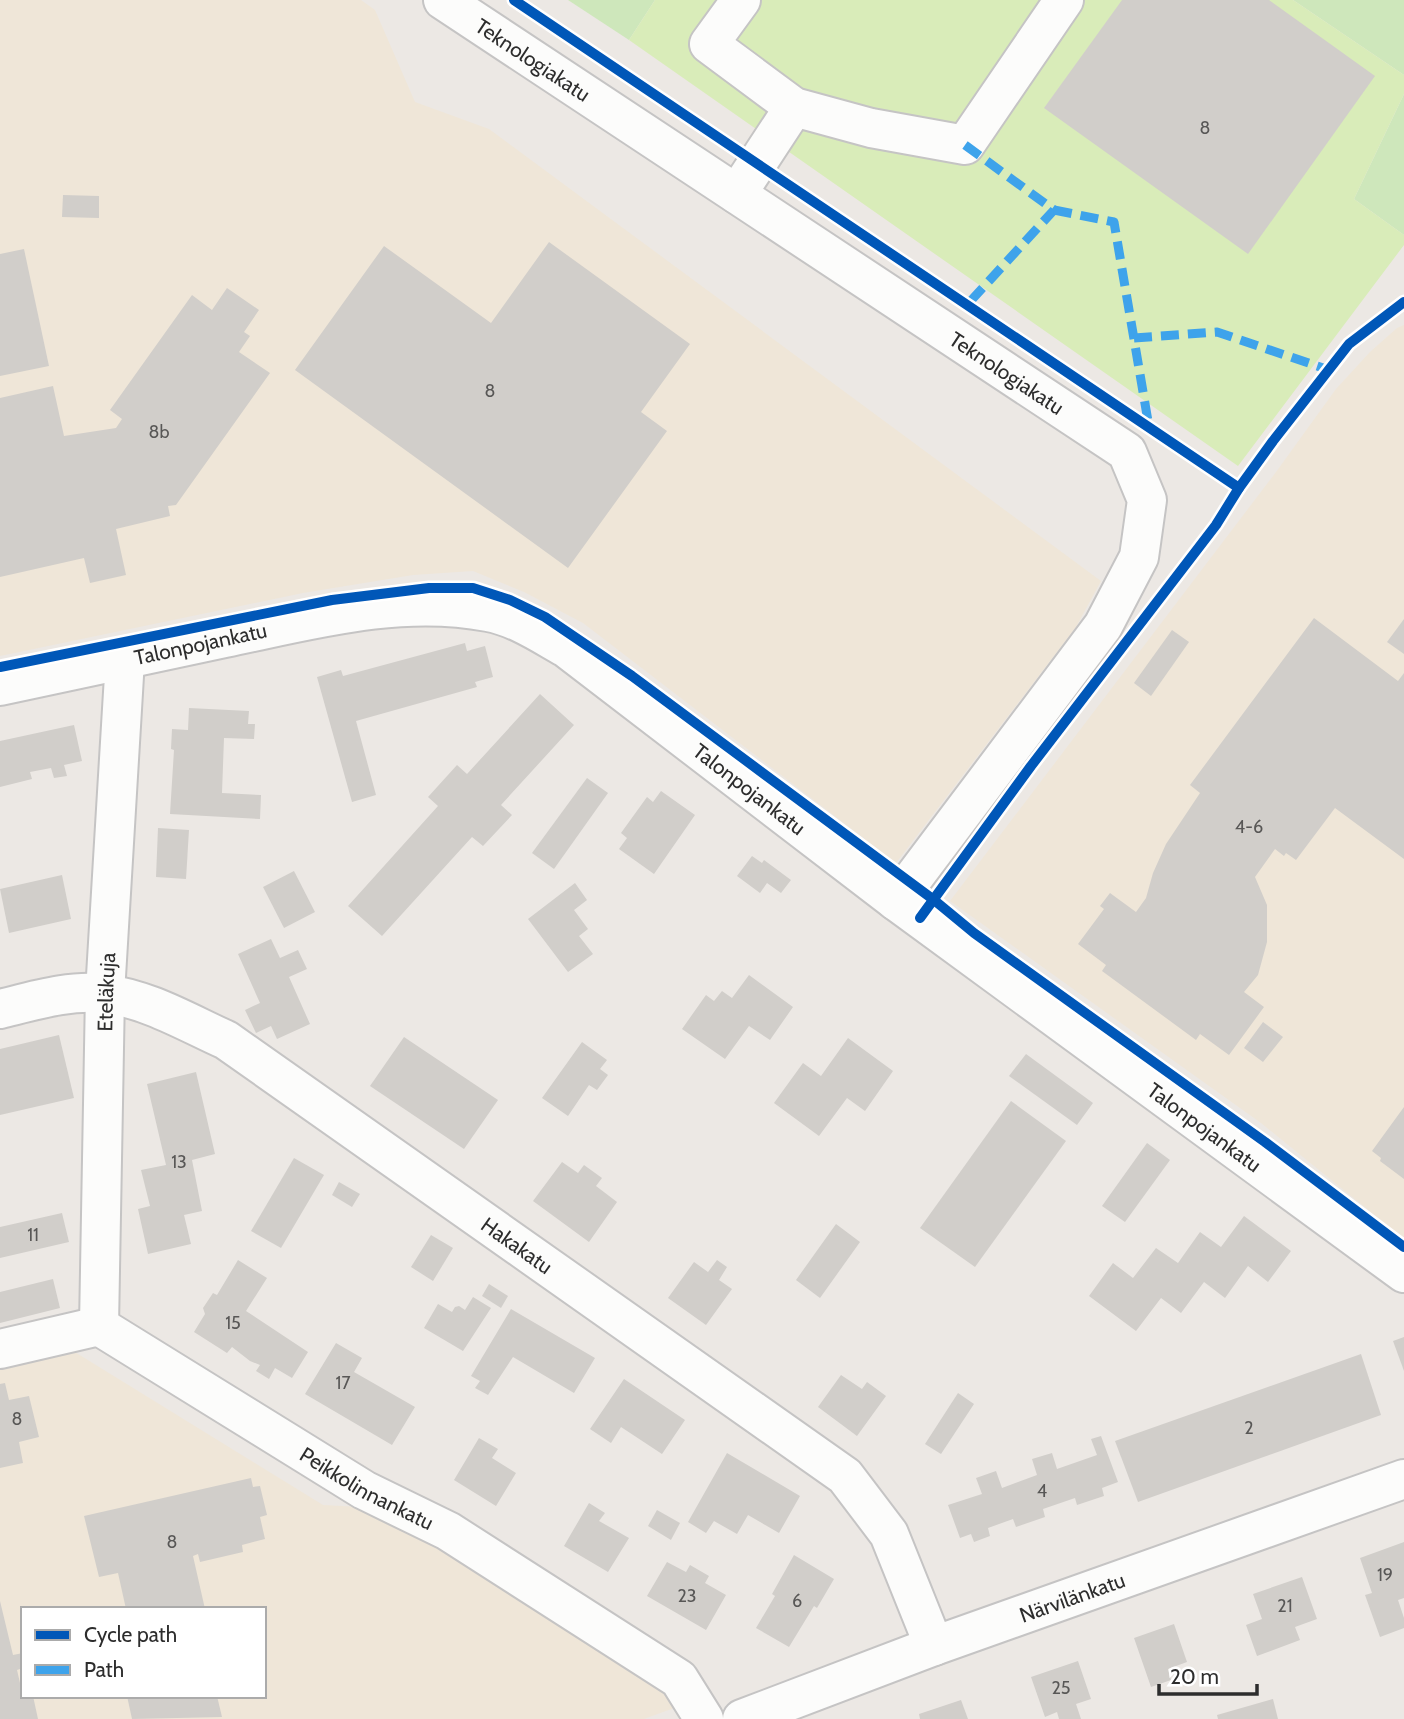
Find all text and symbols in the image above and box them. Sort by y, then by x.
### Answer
street label: Teknologiakatu [471,13,595,106]
house number: 8 [1200,117,1210,139]
street label: Teknologiakatu [945,326,1069,420]
house number: 8 [485,380,495,402]
house number: 8b [149,421,169,443]
street label: Talonpojankatu [132,617,269,670]
street label: Talonpojankatu [688,738,811,840]
house number: 4-6 [1235,816,1263,838]
street label: Eteläkuja [92,952,120,1032]
street label: Talonpojankatu [1143,1077,1267,1177]
house number: 13 [171,1151,187,1173]
street label: Hakakatu [477,1211,558,1279]
house number: 11 [27,1224,39,1246]
house number: 15 [225,1312,241,1334]
house number: 17 [336,1372,350,1394]
house number: 8 [12,1408,22,1430]
house number: 2 [1244,1417,1254,1439]
street label: Peikkolinnankatu [296,1441,438,1535]
house number: 4 [1037,1480,1047,1502]
house number: 8 [167,1531,177,1553]
house number: 19 [1377,1564,1393,1586]
street label: Närvilänkatu [1016,1567,1128,1627]
house number: 23 [677,1585,697,1607]
house number: 6 [792,1590,802,1612]
house number: 21 [1277,1595,1293,1617]
legend [21,1607,266,1698]
text: Cycle path [84,1622,177,1647]
scale bar [1159,1652,1257,1696]
text: Path [84,1657,124,1682]
text: 20 m [1170,1664,1219,1689]
house number: 25 [1051,1677,1071,1699]

